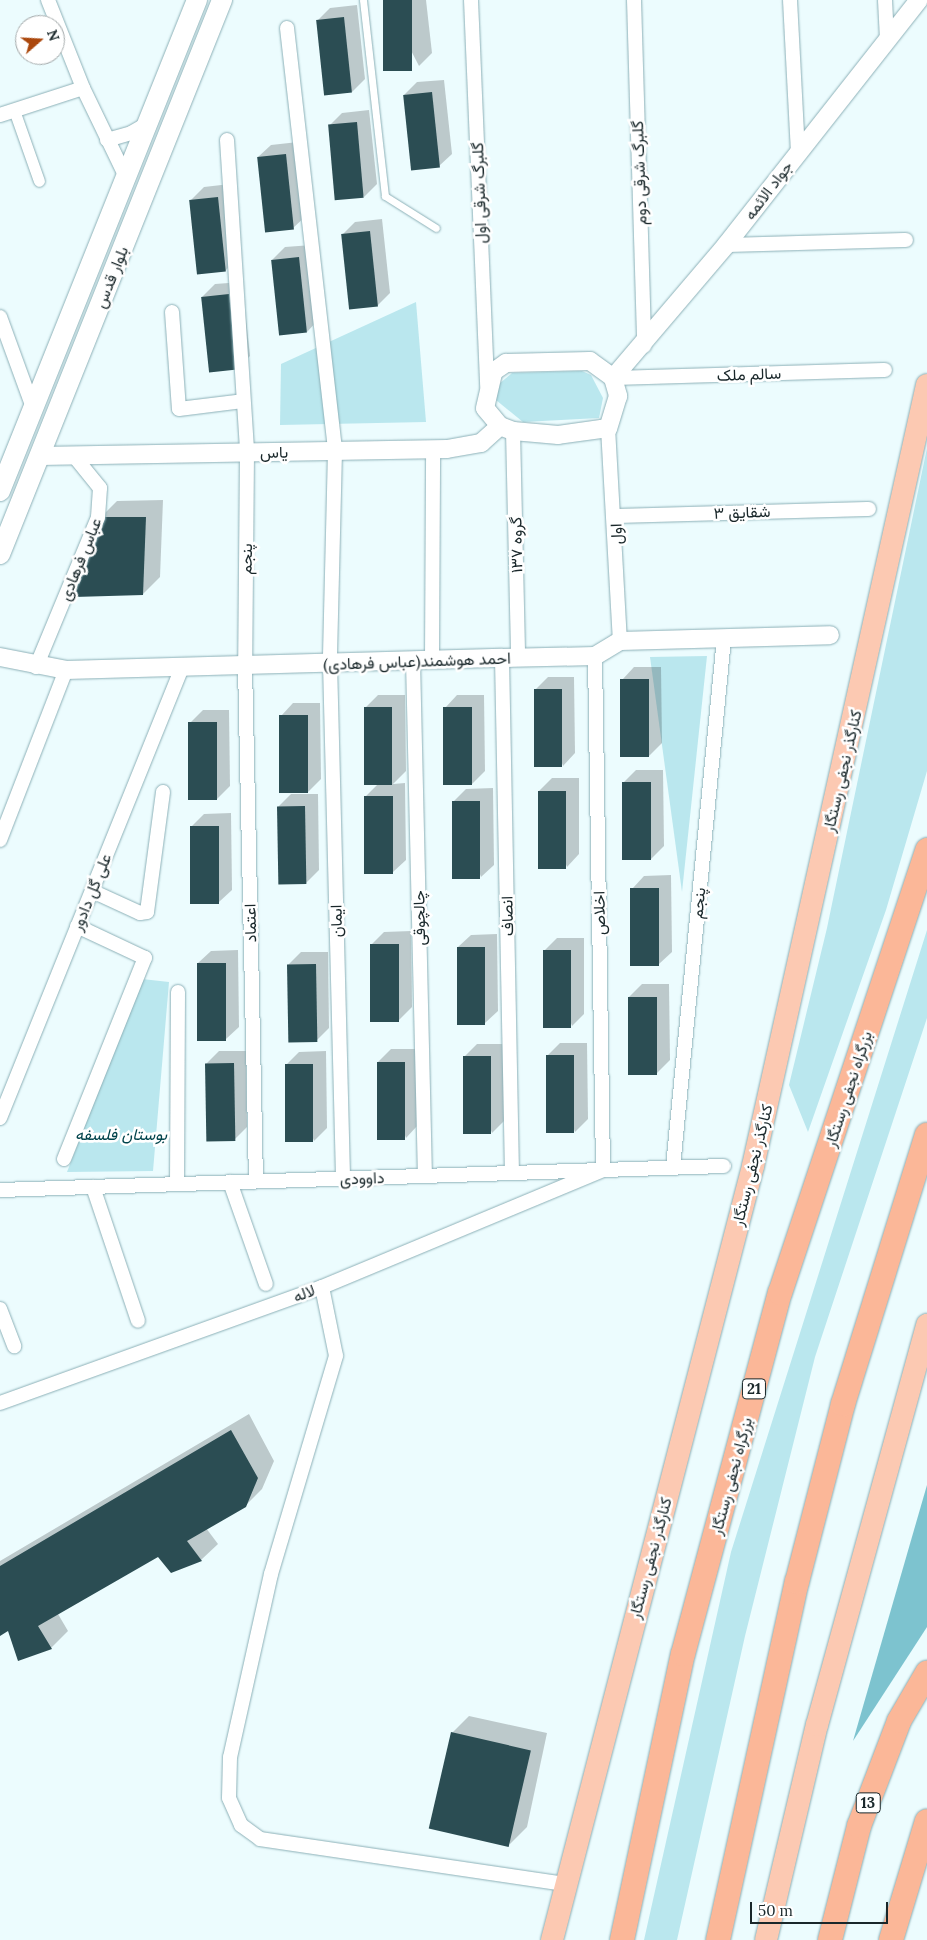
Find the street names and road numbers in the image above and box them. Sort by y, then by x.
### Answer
street label: گلبرگ شرقی دوم [628,120,650,226]
street label: گلبرگ شرقی اول [468,142,490,244]
street label: جواد الائمه [740,157,796,223]
street label: بلوار قدس [90,243,132,311]
street label: سالم ملک [716,363,782,385]
street label: یاس [260,442,288,462]
street label: شقایق ۳ [713,501,771,523]
street label: عباس فرهادی [55,515,105,603]
street label: گروه ۱۳۷ [506,517,526,573]
street label: اول [606,523,626,545]
street label: پنجم [236,543,256,575]
street label: احمد هوشمند(عباس فرهادی) [323,648,511,674]
street label: کنارگذر نجفی رستگار [819,708,865,834]
street label: علی گل دادور [67,851,115,933]
street label: پنجم [687,886,709,920]
street label: چالچوقی [409,890,429,946]
street label: اخلاص [589,891,609,935]
street label: انصاف [497,896,517,936]
street label: اعتماد [240,903,260,943]
street label: ایمان [326,904,346,938]
street label: بزرگراه نجفی رستگار [820,1028,876,1150]
street label: کنارگذر نجفی رستگار [728,1102,776,1228]
street label: داوودی [339,1168,385,1188]
street label: لاله [290,1280,318,1306]
road number: 21 [742,1376,766,1402]
street label: بزرگراه نجفی رستگار [706,1415,756,1537]
street label: کنارگذر نجفی رستگار [625,1495,675,1621]
road number: 13 [856,1790,880,1816]

